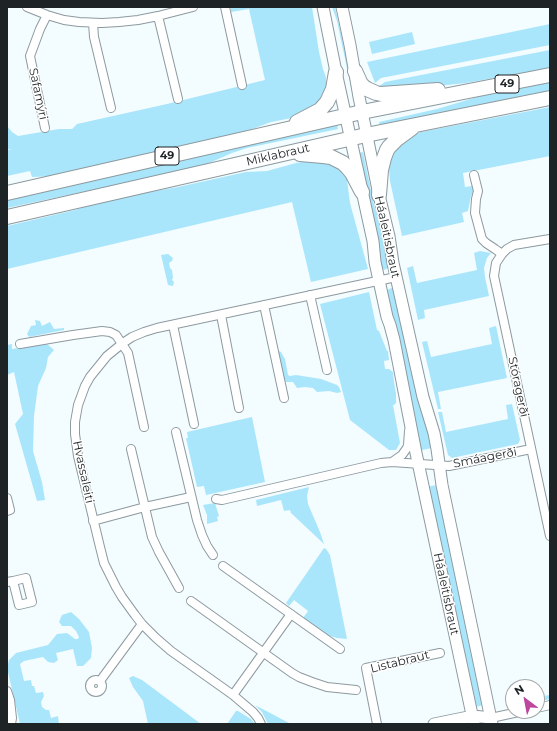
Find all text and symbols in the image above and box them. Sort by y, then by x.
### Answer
street label: Safamýri [26,67,50,121]
road number: 49 [495,75,519,93]
street label: Miklabraut [245,141,311,169]
road number: 49 [155,147,179,165]
street label: Háaleitisbraut [371,194,403,280]
street label: Stóragerði [505,355,531,419]
street label: Hvassaleiti [69,439,97,505]
street label: Smáagerði [452,445,518,471]
street label: Háaleitisbraut [430,551,462,637]
street label: Listabraut [369,648,431,676]
north arrow [505,679,545,719]
text: N [512,681,527,698]

